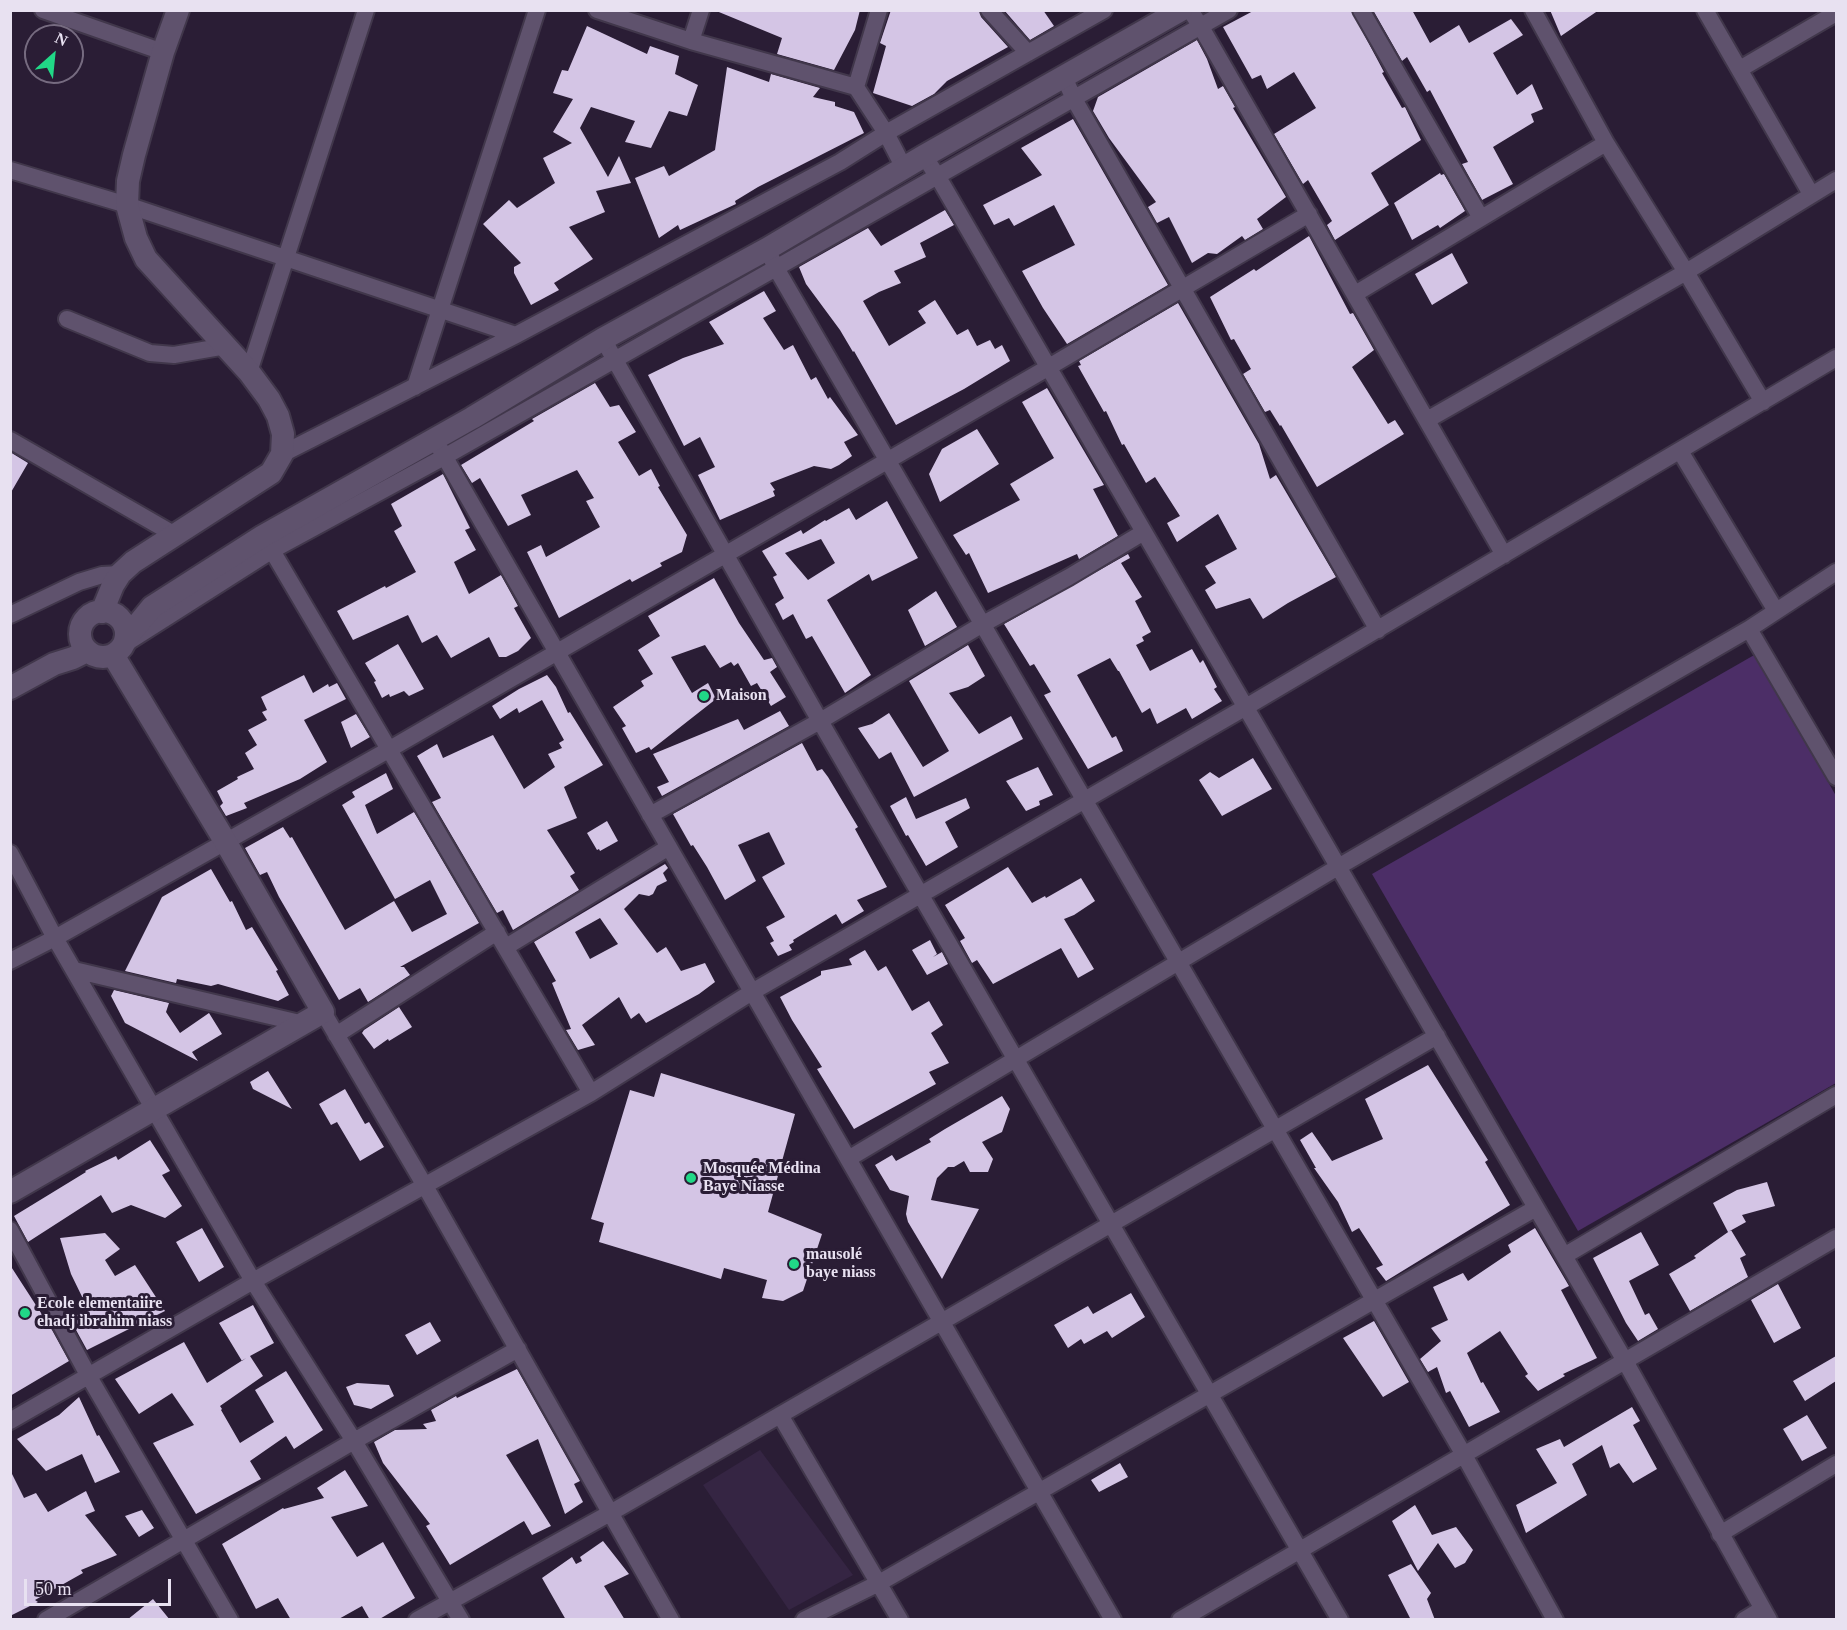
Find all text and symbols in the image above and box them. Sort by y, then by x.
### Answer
north arrow [24,24,84,84]
text: N [52,29,71,49]
place label: Maison [716,686,767,706]
marker: Maison [697,689,711,703]
place label: Mosquée Médina Baye Niasse [703,1159,821,1197]
marker: Mosquée Médina Baye Niasse [684,1171,698,1185]
place label: mausolé baye niass [806,1245,876,1283]
marker: mausolé baye niass [787,1257,801,1271]
place label: Ecole elementaiire ehadj ibrahim niass [37,1294,172,1332]
marker: Ecole elementaiire ehadj ibrahim niass [18,1306,32,1320]
scale bar [27,1567,174,1605]
text: 50 m [35,1579,72,1599]

